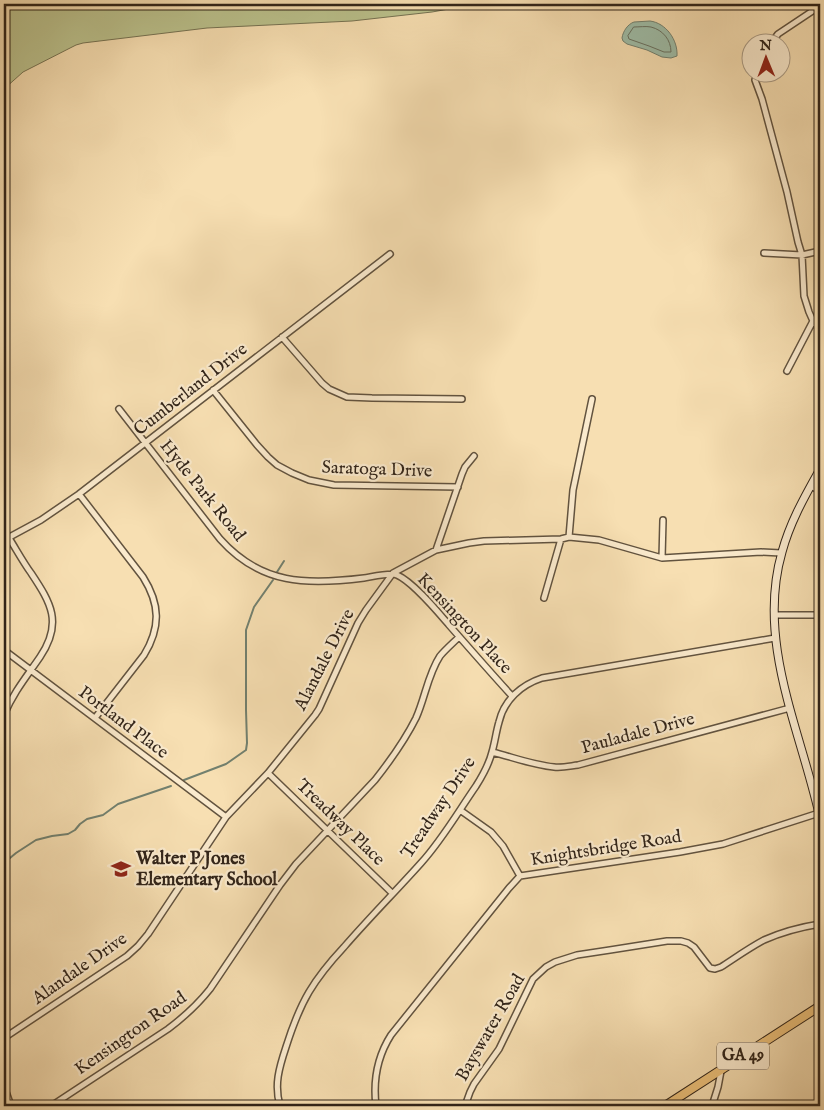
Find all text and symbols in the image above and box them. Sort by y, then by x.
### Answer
north arrow [742,32,792,82]
text: N [759,37,772,55]
street label: Cumberland Drive [129,338,253,442]
street label: Hyde Park Road [154,435,250,547]
street label: Saratoga Drive [321,457,433,483]
street label: Kensington Place [411,569,517,679]
street label: Alandale Drive [289,605,360,715]
street label: Portland Place [73,681,173,765]
street label: Pauladale Drive [579,708,697,760]
street label: Treadway Drive [396,753,482,863]
street label: Treadway Place [291,775,389,871]
street label: Knightsbridge Road [529,826,683,872]
place label: Walter P Jones Elementary School [135,848,278,892]
school or university icon: Walter P Jones Elementary School [110,858,132,880]
street label: Alandale Drive [27,928,132,1011]
street label: Bayswater Road [451,970,531,1086]
street label: Kensington Road [71,987,192,1081]
road number: GA 49 [717,1042,769,1070]

